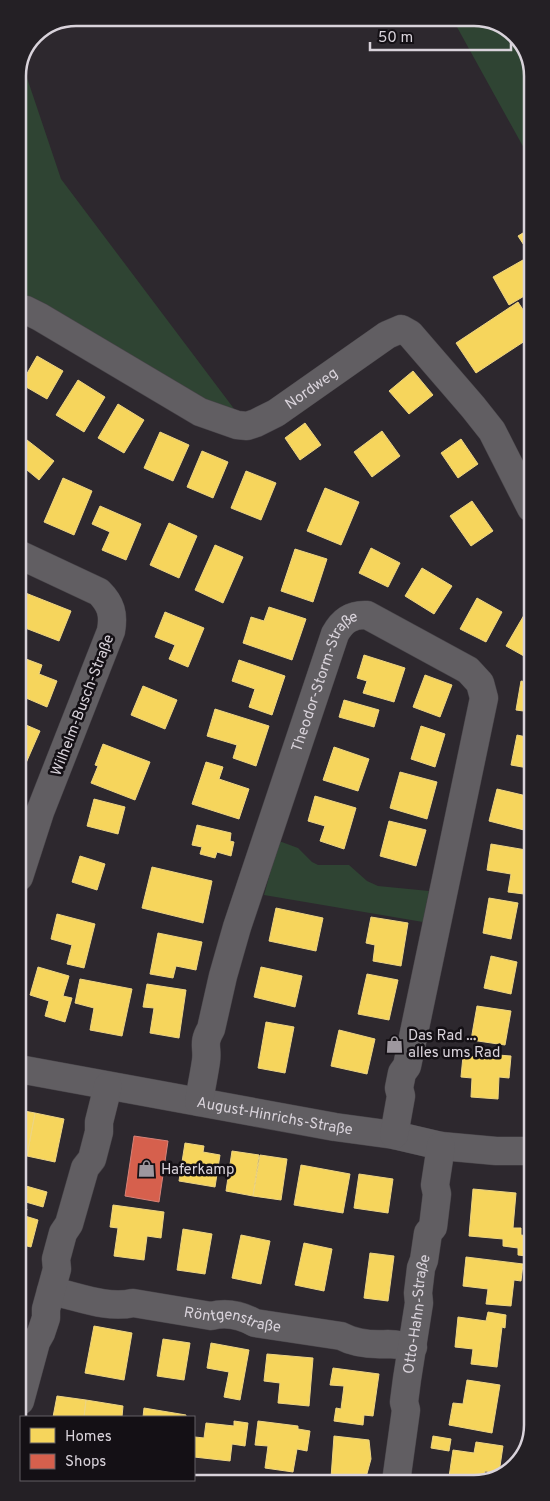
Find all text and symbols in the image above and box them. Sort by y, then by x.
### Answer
scale bar [370,20,511,52]
text: 50 m [378,29,413,48]
street label: Nordweg [282,364,342,415]
street label: Theodor-Storm-Straße [288,608,361,755]
street label: Wilhelm-Busch-Straße [48,632,119,779]
place label: Das Rad ... alles ums Rad [408,1027,500,1063]
shop icon: Das Rad ... alles ums Rad [384,1034,404,1054]
street label: August-Hinrichs-Straße [195,1094,354,1140]
shop icon: Haferkamp [137,1159,157,1179]
place label: Haferkamp [161,1161,235,1180]
street label: Otto-Hahn-Straße [400,1253,436,1375]
street label: Röntgenstraße [182,1304,282,1338]
legend [20,1416,195,1481]
text: Homes [65,1428,112,1447]
text: Shops [65,1453,106,1472]

